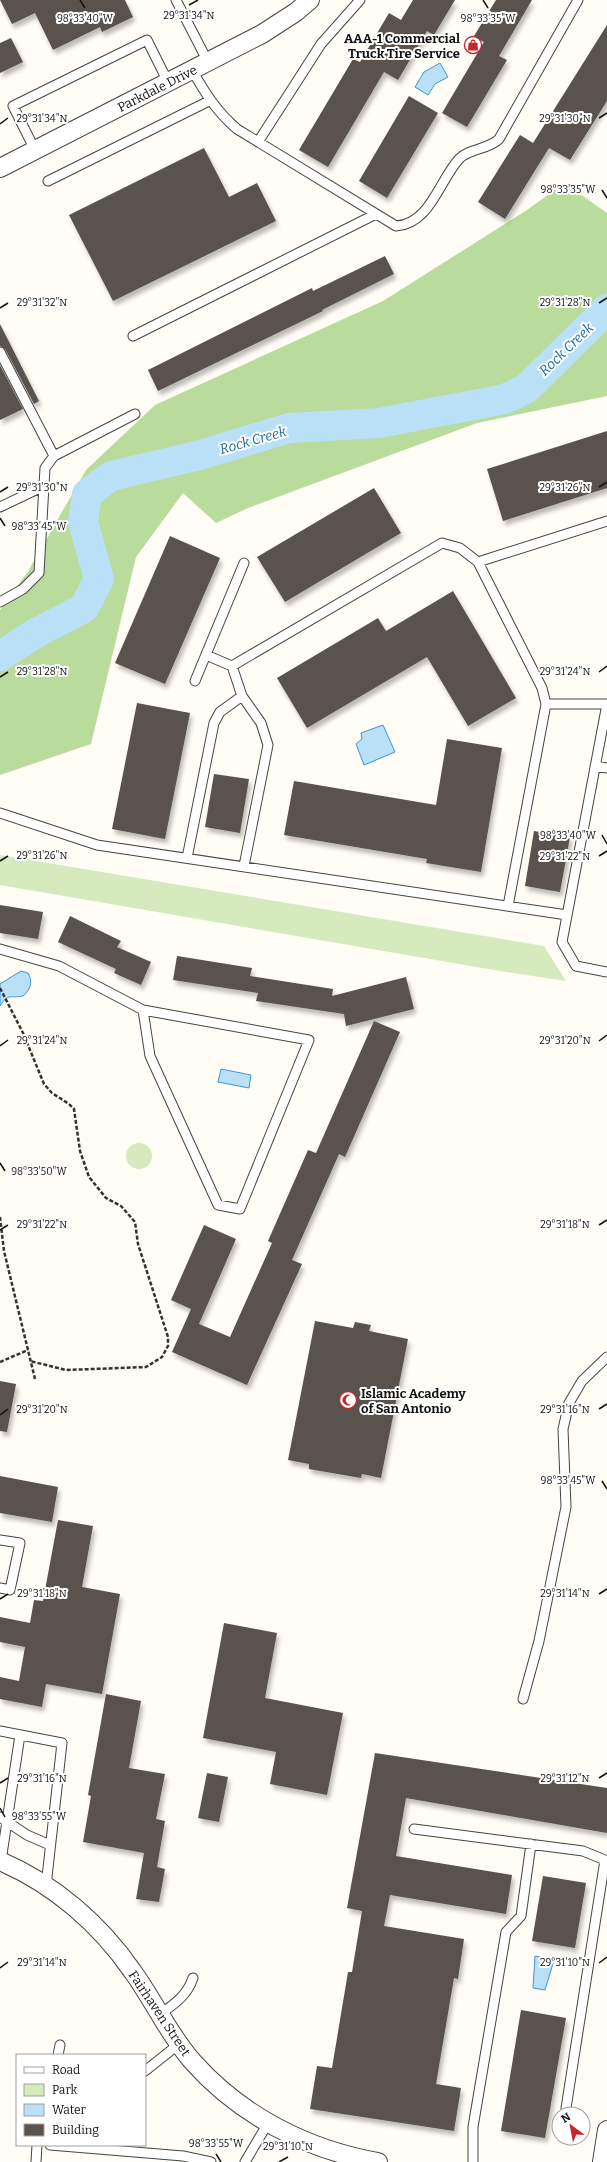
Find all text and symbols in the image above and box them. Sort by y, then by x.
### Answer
text: 29°31'34"N [164,10,215,22]
text: 98°33'40"W [57,13,114,25]
text: 98°33'35"W [461,13,516,25]
place label: AAA-1 Commercial Truck Tire Service [344,31,460,61]
shop icon: AAA-1 Commercial Truck Tire Service [463,35,483,55]
street label: Parkdale Drive [115,62,199,115]
text: 29°31'34"N [17,113,68,125]
text: 29°31'30"N [539,113,591,125]
text: 98°33'35"W [541,184,596,196]
text: 29°31'32"N [17,297,67,309]
text: 29°31'28"N [540,297,590,309]
water label: Rock Creek [536,319,597,379]
water label: Rock Creek [218,423,289,458]
text: 29°31'30"N [16,482,68,494]
text: 29°31'26"N [540,482,590,494]
text: 98°33'45"W [12,521,67,533]
text: 29°31'28"N [17,666,67,678]
text: 29°31'24"N [540,666,590,678]
text: 98°33'40"W [540,830,597,842]
text: 29°31'26"N [17,850,67,862]
text: 29°31'22"N [540,851,590,863]
text: 29°31'24"N [17,1035,67,1047]
text: 29°31'20"N [539,1035,591,1047]
text: 98°33'50"W [11,1166,67,1178]
text: 29°31'22"N [17,1219,67,1231]
text: 29°31'18"N [540,1219,590,1231]
place label: Islamic Academy of San Antonio [361,1386,467,1416]
mosque icon: Islamic Academy of San Antonio [338,1390,358,1410]
text: 29°31'20"N [16,1404,68,1416]
text: 29°31'16"N [540,1404,590,1416]
text: 98°33'45"W [541,1475,596,1487]
text: 29°31'18"N [17,1588,67,1600]
text: 29°31'14"N [540,1588,590,1600]
text: 29°31'16"N [17,1773,67,1785]
text: 29°31'12"N [541,1773,590,1785]
text: 98°33'55"W [12,1811,67,1823]
text: 29°31'14"N [17,1957,67,1969]
text: 29°31'10"N [540,1957,590,1969]
street label: Fairhaven Street [126,1968,194,2059]
legend [16,2054,146,2146]
text: Road [52,2063,80,2077]
text: Park [52,2083,78,2097]
text: Water [52,2103,87,2117]
north arrow [551,2106,591,2146]
text: N [559,2110,573,2126]
text: Building [52,2123,99,2137]
text: 98°33'55"W [189,2138,244,2150]
text: 29°31'10"N [263,2141,313,2153]

